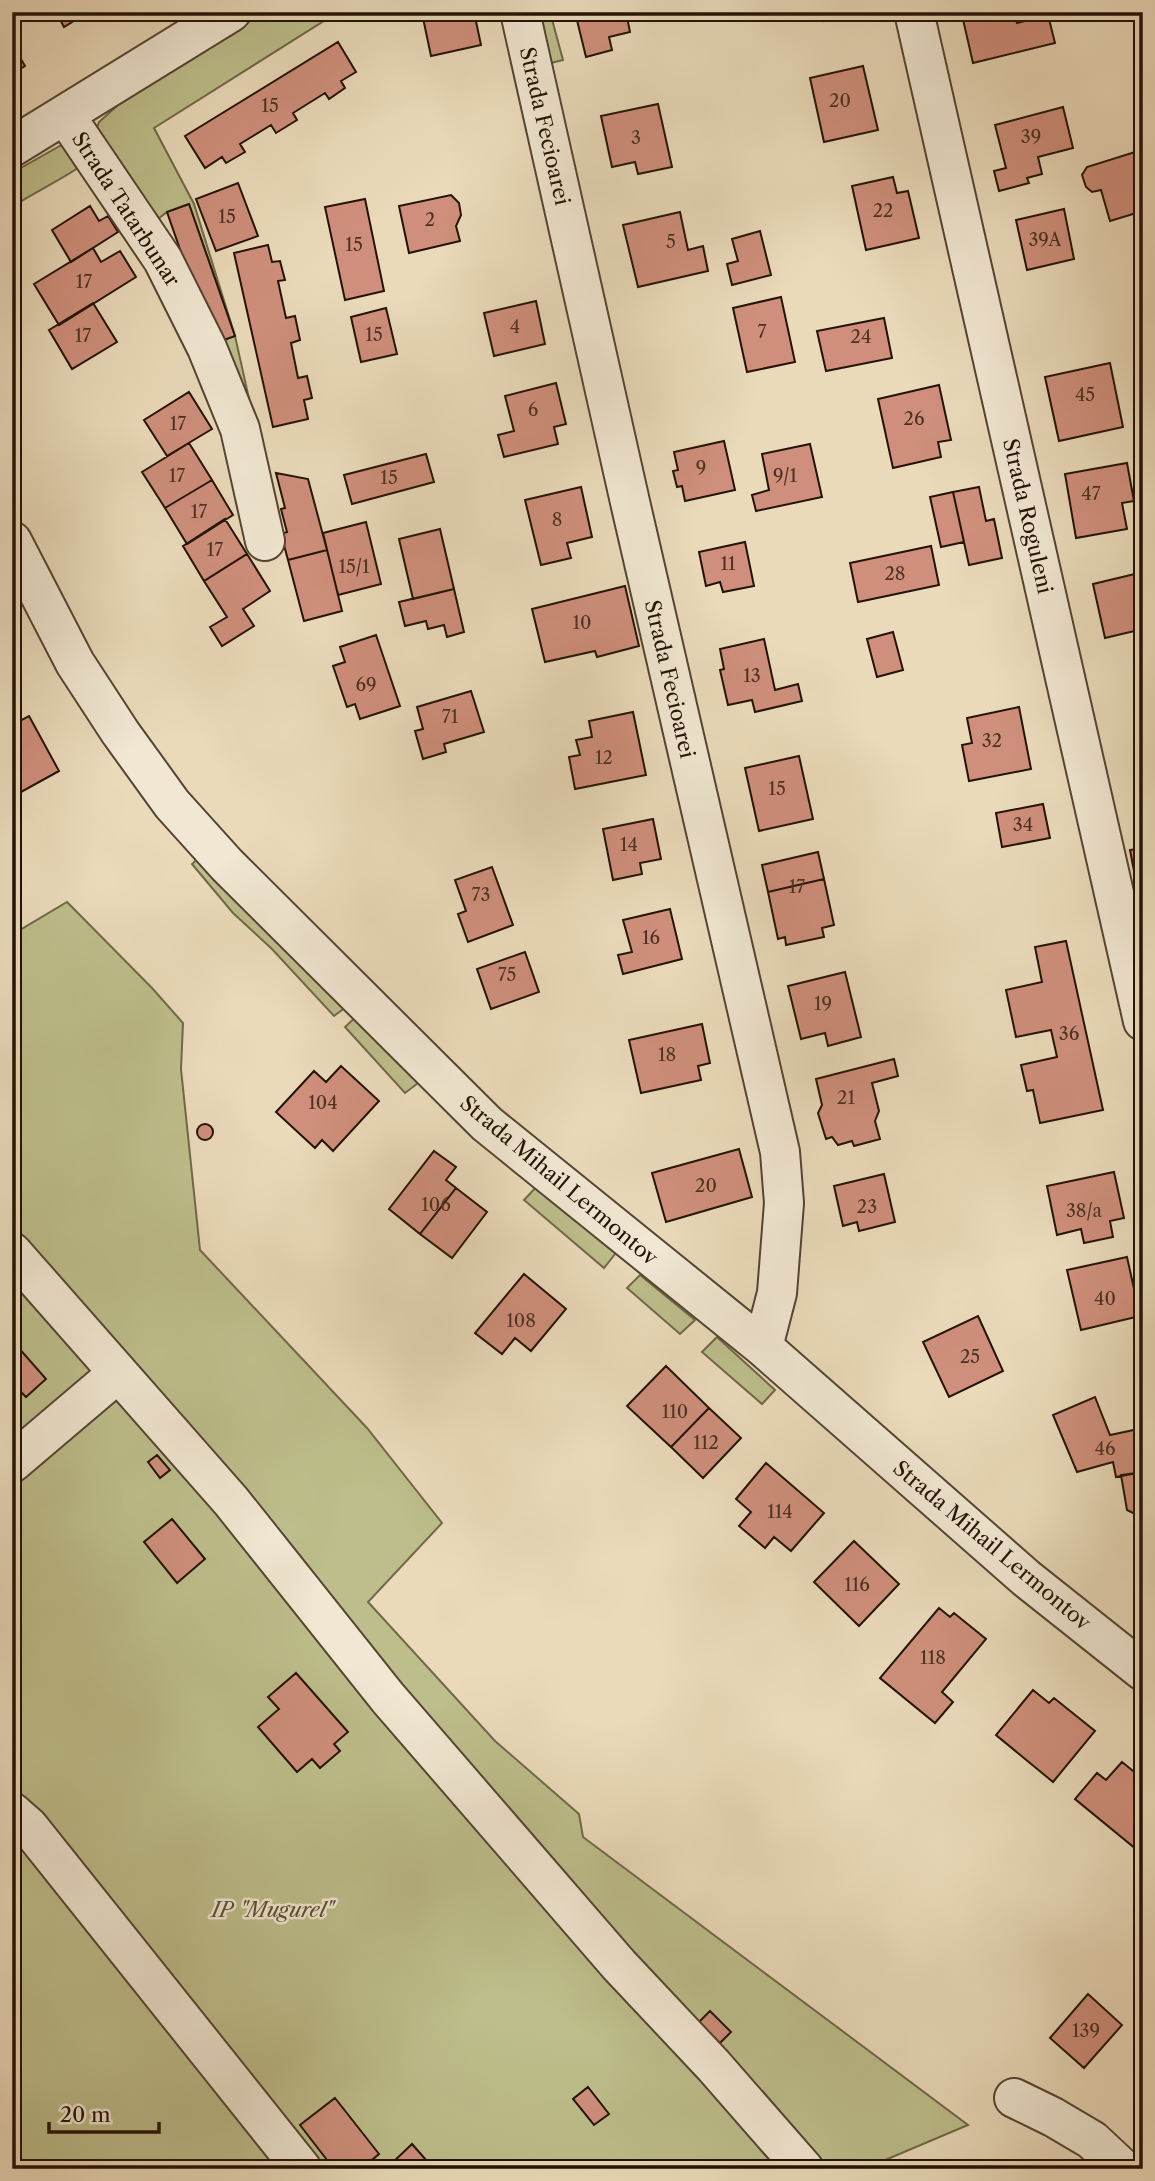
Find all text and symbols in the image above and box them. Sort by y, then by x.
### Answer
street label: Strada Fecioarei [515,44,575,208]
house number: 20 [829,90,851,112]
house number: 15 [261,95,279,117]
house number: 39 [1021,126,1041,148]
street label: Strada Tatarbunar [67,127,185,291]
house number: 3 [631,127,641,149]
house number: 22 [873,200,893,222]
house number: 15 [218,206,236,228]
house number: 2 [425,209,435,231]
house number: 39A [1028,229,1062,251]
house number: 5 [666,231,676,253]
house number: 15 [345,234,363,256]
house number: 17 [76,271,92,293]
house number: 4 [510,316,520,338]
house number: 7 [758,321,767,343]
house number: 15 [365,324,383,346]
house number: 17 [75,325,91,347]
house number: 24 [851,326,871,348]
house number: 45 [1075,384,1095,406]
house number: 6 [528,399,538,421]
house number: 26 [904,408,924,430]
house number: 17 [170,413,186,435]
street label: Strada Roguleni [998,436,1058,596]
house number: 9 [696,457,706,479]
house number: 17 [169,465,185,487]
house number: 9/1 [773,465,797,487]
house number: 15 [380,467,398,489]
house number: 47 [1081,483,1101,505]
house number: 17 [191,501,207,523]
house number: 8 [552,509,562,531]
house number: 17 [207,539,223,561]
house number: 11 [720,553,736,575]
house number: 15/1 [338,556,370,578]
house number: 28 [884,563,906,585]
street label: Strada Fecioarei [640,597,700,761]
house number: 10 [573,612,591,634]
house number: 13 [743,665,761,687]
house number: 69 [355,674,377,696]
house number: 71 [442,706,459,728]
house number: 32 [982,730,1002,752]
house number: 12 [595,747,613,769]
house number: 15 [768,778,786,800]
house number: 34 [1013,814,1033,836]
house number: 14 [620,834,638,856]
house number: 17 [789,876,805,898]
house number: 73 [472,884,490,906]
house number: 16 [642,927,660,949]
house number: 75 [498,964,516,986]
house number: 19 [814,993,832,1015]
house number: 36 [1059,1023,1079,1045]
house number: 18 [658,1044,676,1066]
house number: 21 [837,1087,855,1109]
street label: Strada Mihail Lermontov [455,1090,663,1270]
house number: 104 [308,1092,338,1114]
house number: 20 [695,1175,717,1197]
house number: 106 [421,1194,451,1216]
house number: 23 [857,1196,877,1218]
house number: 38/a [1066,1200,1103,1222]
house number: 40 [1094,1288,1116,1310]
house number: 108 [506,1310,536,1332]
house number: 25 [960,1346,980,1368]
house number: 110 [662,1401,688,1423]
house number: 112 [693,1432,719,1454]
house number: 46 [1095,1438,1115,1460]
street label: Strada Mihail Lermontov [888,1455,1096,1635]
house number: 114 [767,1501,793,1523]
house number: 116 [844,1574,870,1596]
house number: 118 [920,1647,946,1669]
park label: IP "Mugurel" [209,1897,337,1922]
house number: 139 [1072,2020,1100,2042]
scale bar [49,2090,159,2134]
text: 20 m [60,2102,111,2127]

